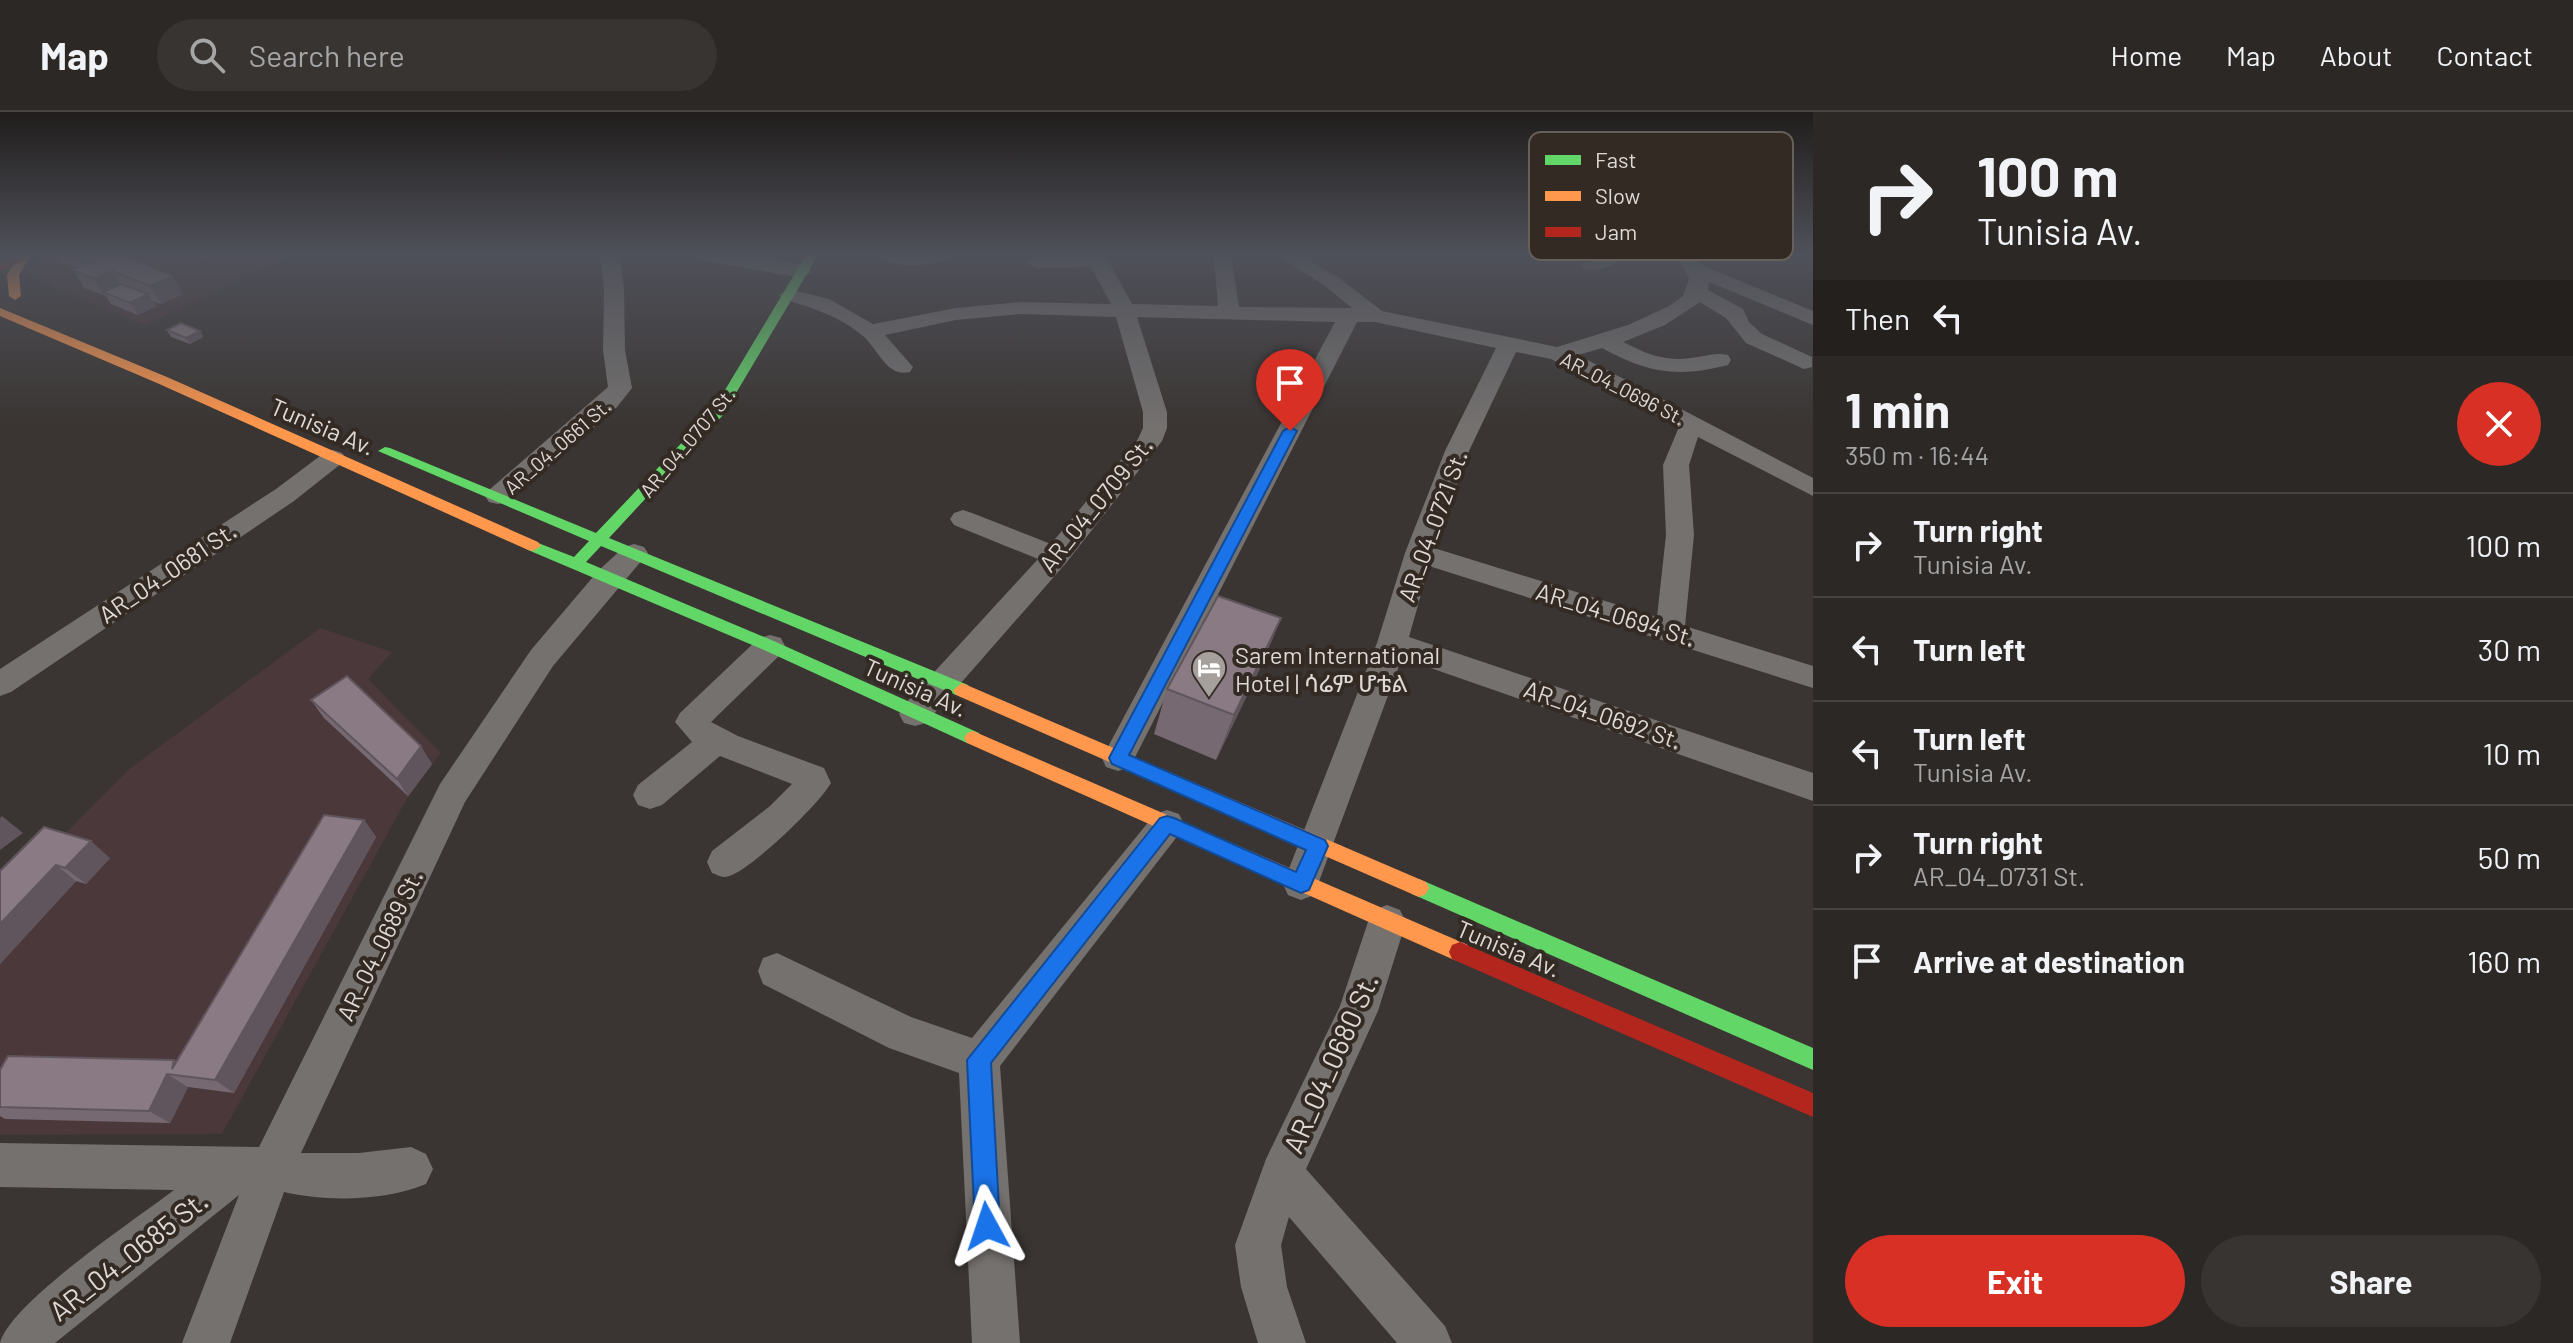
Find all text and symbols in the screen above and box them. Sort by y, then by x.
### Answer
search box [157,19,717,91]
text: Map [40,32,109,78]
icon: search [185,33,229,77]
text: Search here [249,37,405,73]
text: Home [2111,38,2182,72]
text: Map [2226,38,2276,72]
text: About [2320,38,2392,72]
text: Contact [2436,38,2533,72]
legend [1529,132,1793,260]
text: 100 m [1977,141,2119,208]
icon: right [1845,144,1949,248]
text: Fast [1595,146,1637,172]
text: Slow [1595,182,1640,208]
text: Tunisia Av. [1977,209,2142,252]
text: Jam [1595,218,1637,244]
icon: left [1926,296,1970,340]
text: Then [1845,300,1910,336]
street label: AR_04_0696 St. [1557,346,1689,430]
pin [1256,349,1324,431]
icon: arrive [1268,361,1312,405]
text: 1 min [1845,380,1950,438]
street label: AR_04_0707 St. [634,382,740,502]
button: close [2457,382,2541,466]
street label: Tunisia Av. [267,391,379,461]
street label: AR_04_0661 St. [499,393,615,499]
street label: AR_04_0709 St. [1032,431,1158,577]
text: 350 m · 16:44 [1845,439,1989,470]
street label: AR_04_0721 St. [1391,446,1473,606]
text: Turn right [1913,512,2043,548]
street label: AR_04_0681 St. [93,515,241,629]
icon: right [1845,523,1889,567]
text: 100 m [2466,527,2541,563]
text: Tunisia Av. [1913,548,2032,579]
street label: AR_04_0694 St. [1533,576,1699,652]
icon: left [1845,627,1889,671]
text: Turn left [1913,631,2026,667]
text: 30 m [2478,631,2541,667]
place label: Sarem International Hotel | ሳሬም ሆቴል [1235,640,1440,697]
hotel icon: Sarem International Hotel | ሳሬም ሆቴል [1190,649,1228,699]
street label: Tunisia Av. [860,651,972,723]
street label: AR_04_0692 St. [1520,673,1686,755]
text: Turn left [1913,720,2026,756]
icon: left [1845,731,1889,775]
text: 10 m [2483,735,2541,771]
text: Tunisia Av. [1913,756,2032,787]
text: Turn right [1913,824,2043,860]
icon: right [1845,835,1889,879]
text: 50 m [2478,839,2541,875]
text: AR_04_0731 St. [1913,860,2085,891]
street label: AR_04_0689 St. [330,865,428,1025]
street label: Tunisia Av. [1453,913,1565,983]
icon: arrive [1845,939,1889,983]
text: Arrive at destination [1913,943,2185,979]
text: 160 m [2467,943,2541,979]
street label: AR_04_0680 St. [1275,968,1385,1158]
street label: AR_04_0685 St. [42,1183,214,1327]
position arrow [945,1184,1029,1268]
button: Exit [1845,1235,2185,1327]
button: Share [2201,1235,2541,1327]

